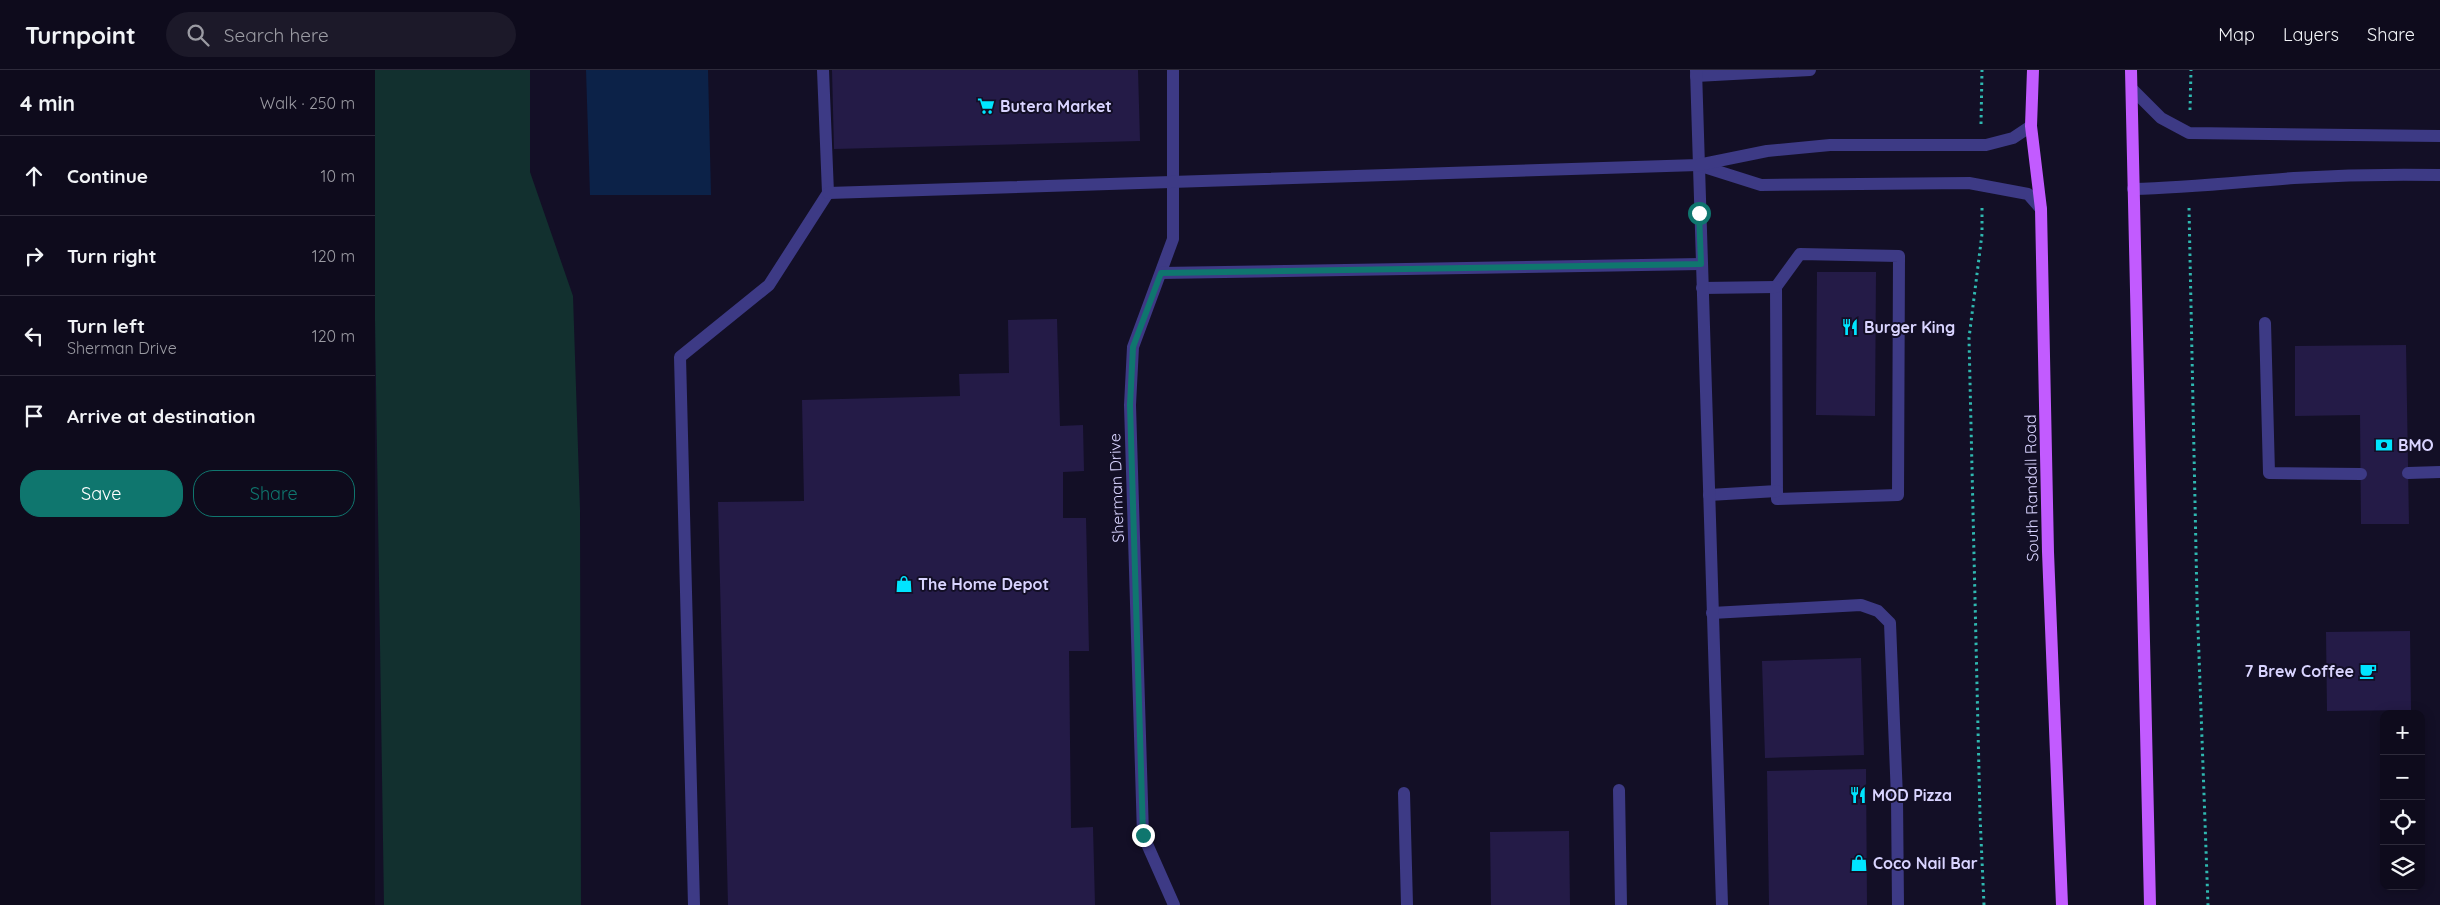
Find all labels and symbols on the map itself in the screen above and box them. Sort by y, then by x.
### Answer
supermarket icon: Butera Market [976,96,996,116]
place label: Butera Market [1000,96,1112,116]
route start [1688,202,1711,225]
restaurant icon: Burger King [1840,317,1860,337]
place label: Burger King [1864,317,1955,337]
street label: South Randall Road [2020,414,2042,562]
street label: Sherman Drive [1104,433,1128,543]
bank icon: BMO [2374,435,2394,455]
place label: BMO [2398,435,2434,455]
shop icon: The Home Depot [894,574,914,594]
place label: The Home Depot [918,574,1049,594]
place label: 7 Brew Coffee [2245,661,2354,681]
cafe icon: 7 Brew Coffee [2358,661,2378,681]
restaurant icon: MOD Pizza [1848,785,1868,805]
place label: MOD Pizza [1872,785,1952,805]
route end [1132,824,1155,847]
shop icon: Coco Nail Bar [1849,853,1869,873]
place label: Coco Nail Bar [1873,853,1978,873]

